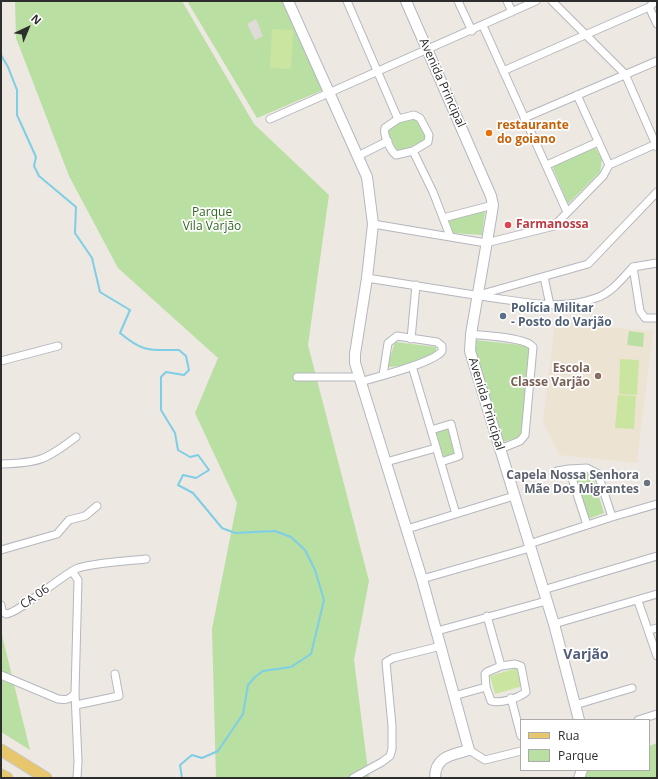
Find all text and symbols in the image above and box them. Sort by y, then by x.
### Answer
north arrow [8,8,48,48]
text: N [28,10,45,28]
street label: Avenida Principal [416,36,468,130]
place label: restaurante do goiano [497,119,569,147]
marker: restaurante do goiano [484,128,494,138]
park label: Parque Vila Varjão [183,206,241,234]
place label: Farmanossa [516,218,589,232]
marker: Farmanossa [503,220,513,230]
place label: Polícia Militar - Posto do Varjão [511,302,612,330]
marker: Polícia Militar - Posto do Varjão [498,311,508,321]
street label: Avenida Principal [465,356,507,452]
place label: Escola Classe Varjão [510,362,590,390]
marker: Escola Classe Varjão [593,371,603,381]
place label: Capela Nossa Senhora Mãe Dos Migrantes [506,469,639,497]
marker: Capela Nossa Senhora Mãe Dos Migrantes [642,478,652,488]
street label: CA 06 [18,582,52,612]
district label: Varjão [563,647,609,663]
legend [520,719,650,771]
text: Rua [558,727,579,744]
text: Parque [558,747,598,764]

